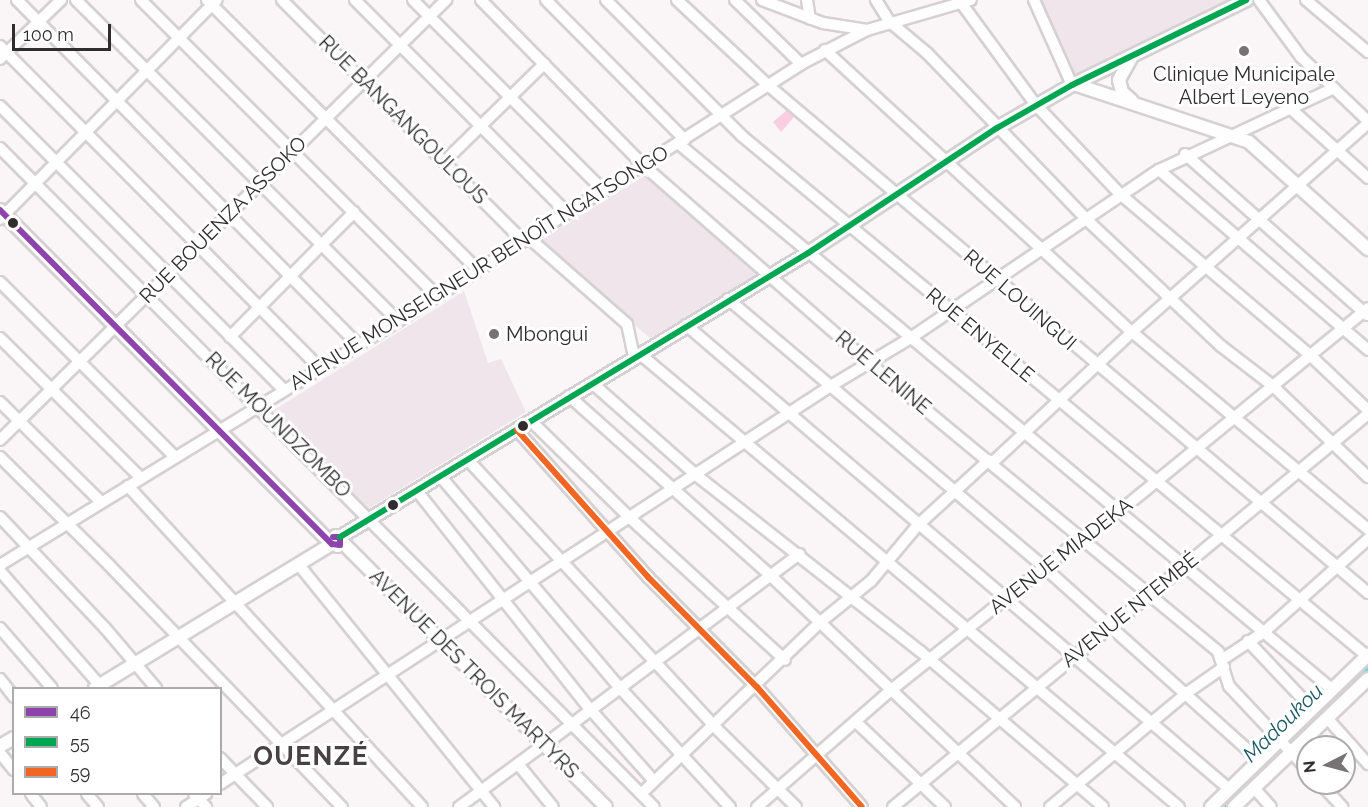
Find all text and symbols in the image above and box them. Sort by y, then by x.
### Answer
scale bar [15,12,114,50]
text: 100 m [23,24,74,45]
street label: RUE BANGANGOULOUS [314,31,492,209]
marker: Clinique Municipale Albert Leyeno [1235,42,1253,60]
place label: Clinique Municipale Albert Leyeno [1153,62,1335,109]
street label: RUE BOUENZA ASSOKO [134,131,312,309]
street label: AVENUE MONSEIGNEUR BENOÎT NGATSONGO [285,141,673,395]
unlabelled marker [7,217,19,229]
street label: RUE LOUINGUI [959,245,1081,355]
street label: RUE ENYELLE [921,283,1039,387]
place label: Mbongui [506,322,588,346]
street label: RUE LENINE [830,326,936,420]
marker: Mbongui [487,327,501,341]
street label: RUE MOUNDZOMBO [200,347,356,503]
unlabelled marker [517,420,529,432]
street label: AVENUE MIADEKA [985,493,1137,619]
unlabelled marker [387,499,399,511]
street label: AVENUE NTEMBÉ [1057,548,1203,672]
street label: AVENUE DES TROIS MARTYRS [364,564,584,784]
water label: Madoukou [1238,679,1328,767]
legend [12,687,222,795]
text: 46 [70,702,91,723]
text: 55 [70,732,90,753]
north arrow [1296,735,1356,795]
district label: OUENZÉ [253,741,369,773]
text: N [1300,760,1320,774]
text: 59 [70,762,90,783]

